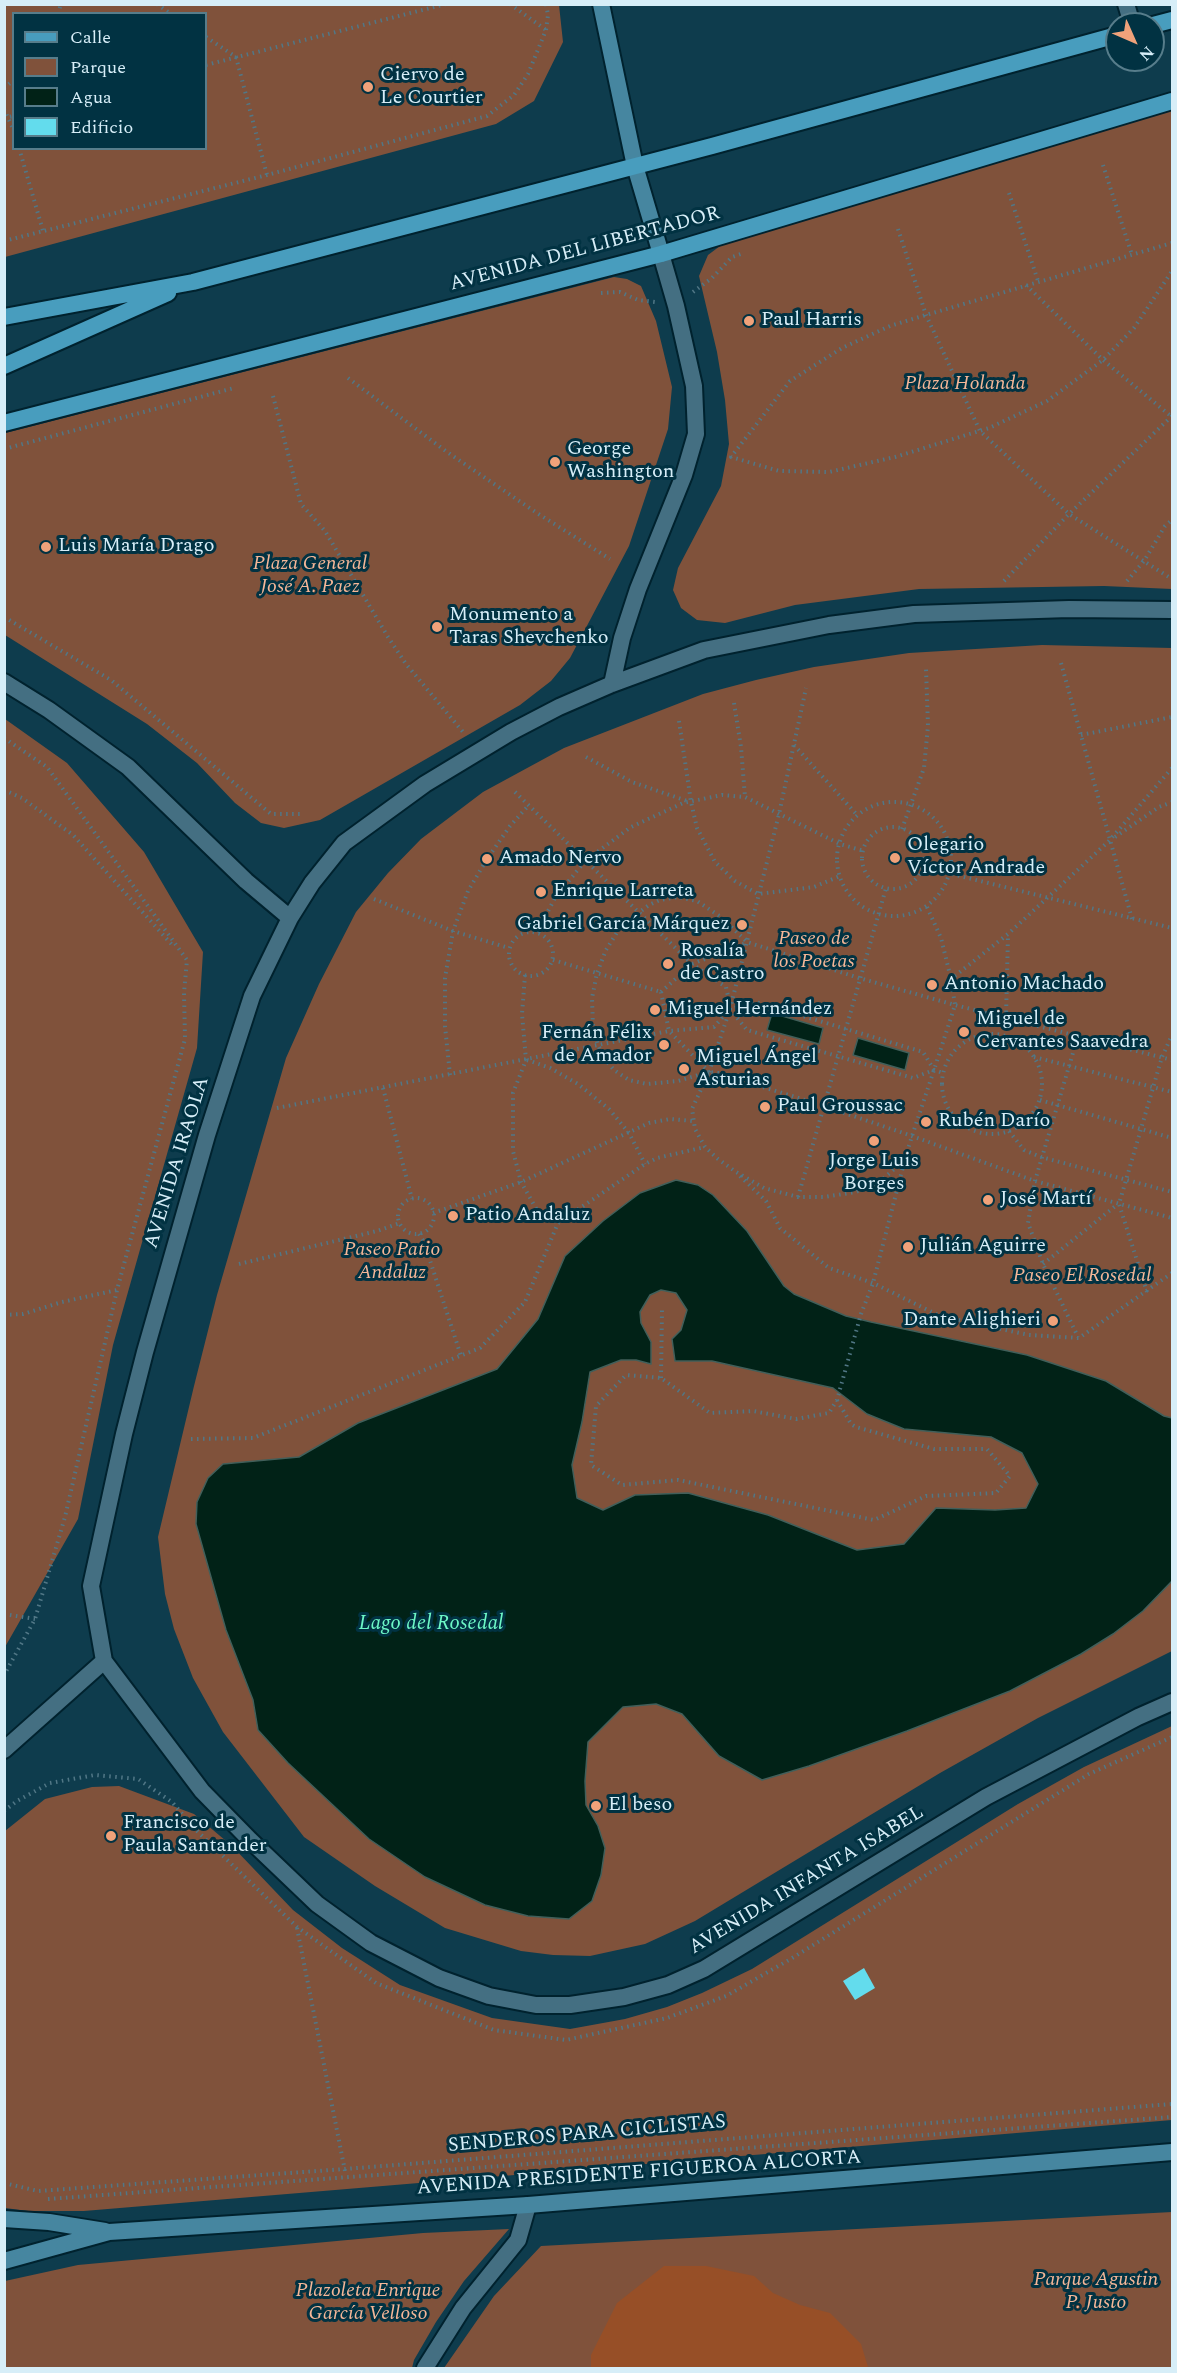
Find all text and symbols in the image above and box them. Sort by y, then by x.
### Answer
legend [12,12,207,150]
north arrow [1105,12,1165,72]
text: Calle [70,24,111,51]
text: N [1133,40,1159,66]
text: Parque [70,54,126,81]
place label: Ciervo de Le Courtier [380,64,483,111]
marker: Ciervo de Le Courtier [361,80,375,94]
text: Agua [70,84,112,111]
text: Edificio [70,114,133,141]
street label: AVENIDA DEL LIBERTADOR [447,202,723,298]
place label: Paul Harris [761,309,862,333]
marker: Paul Harris [742,314,756,328]
park label: Plaza Holanda [904,373,1026,397]
place label: George Washington [567,438,674,485]
marker: George Washington [548,455,562,469]
place label: Luis María Drago [58,535,215,559]
marker: Luis María Drago [39,540,53,554]
park label: Plaza General José A. Paez [253,553,367,600]
place label: Monumento a Taras Shevchenko [449,604,609,651]
marker: Monumento a Taras Shevchenko [430,620,444,634]
place label: Olegario Víctor Andrade [907,834,1045,881]
place label: Amado Nervo [499,847,622,871]
marker: Olegario Víctor Andrade [888,851,902,865]
marker: Amado Nervo [480,852,494,866]
place label: Enrique Larreta [553,880,694,904]
marker: Enrique Larreta [534,885,548,899]
place label: Gabriel García Márquez [517,913,730,937]
marker: Gabriel García Márquez [735,918,749,932]
park label: Paseo de los Poetas [773,928,855,975]
place label: Rosalía de Castro [680,940,765,987]
marker: Rosalía de Castro [661,957,675,971]
place label: Antonio Machado [944,973,1104,997]
marker: Antonio Machado [925,978,939,992]
place label: Miguel Hernández [667,998,832,1022]
marker: Miguel Hernández [648,1003,662,1017]
place label: Miguel de Cervantes Saavedra [976,1008,1149,1055]
place label: Fernán Félix de Amador [541,1022,652,1069]
marker: Miguel de Cervantes Saavedra [957,1025,971,1039]
marker: Fernán Félix de Amador [657,1038,671,1052]
place label: Miguel Ángel Asturias [696,1046,817,1093]
marker: Miguel Ángel Asturias [677,1062,691,1076]
street label: AVENIDA IRAOLA [140,1074,216,1252]
place label: Paul Groussac [777,1095,903,1119]
marker: Paul Groussac [758,1100,772,1114]
place label: Rubén Darío [938,1110,1050,1134]
marker: Rubén Darío [919,1115,933,1129]
marker: Jorge Luis Borges [867,1134,881,1148]
place label: Jorge Luis Borges [829,1150,919,1197]
place label: José Martí [1000,1188,1092,1212]
marker: José Martí [981,1193,995,1207]
place label: Patio Andaluz [465,1204,591,1228]
marker: Patio Andaluz [446,1209,460,1223]
place label: Julián Aguirre [920,1235,1046,1259]
park label: Paseo Patio Andaluz [344,1239,440,1286]
marker: Julián Aguirre [901,1240,915,1254]
park label: Paseo El Rosedal [1013,1265,1151,1289]
place label: Dante Alighieri [903,1309,1041,1333]
marker: Dante Alighieri [1046,1314,1060,1328]
water label: Lago del Rosedal [358,1612,504,1638]
place label: El beso [608,1794,672,1818]
marker: El beso [589,1799,603,1813]
street label: AVENIDA INFANTA ISABEL [685,1801,929,1961]
place label: Francisco de Paula Santander [123,1812,267,1859]
marker: Francisco de Paula Santander [104,1829,118,1843]
street label: SENDEROS PARA CICLISTAS [447,2111,727,2159]
street label: AVENIDA PRESIDENTE FIGUEROA ALCORTA [416,2146,862,2202]
park label: Parque Agustin P. Justo [1034,2269,1158,2316]
park label: Plazoleta Enrique García Velloso [296,2280,440,2327]

